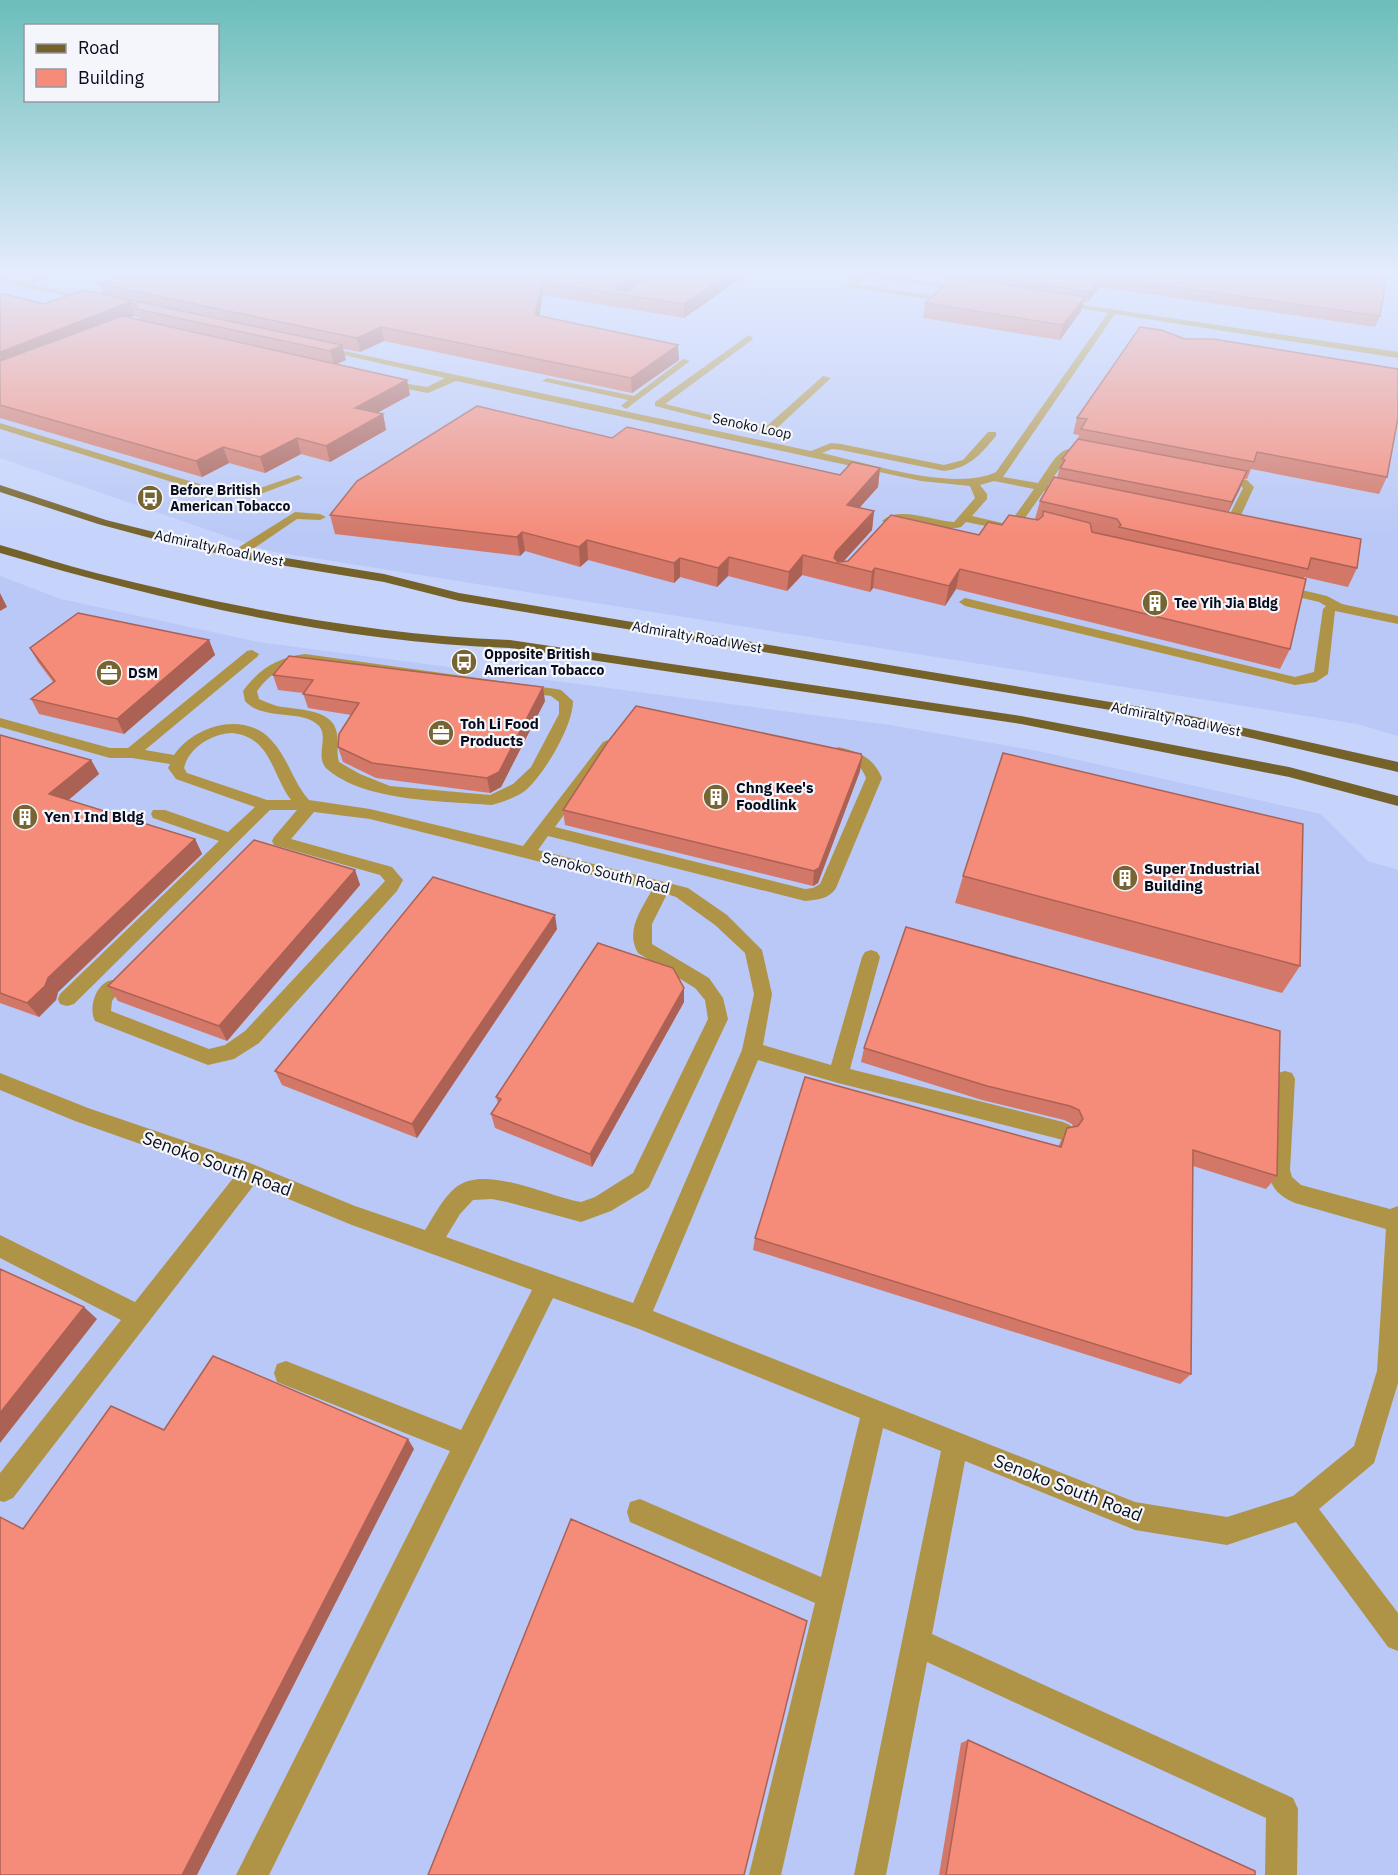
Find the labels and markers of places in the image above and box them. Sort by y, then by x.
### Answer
place label: Before British American Tobacco [170,481,290,515]
bus stop icon: Before British American Tobacco [135,483,165,513]
building icon: Tee Yih Jia Bldg [1140,588,1170,618]
place label: Tee Yih Jia Bldg [1174,594,1278,612]
place label: Opposite British American Tobacco [484,645,604,679]
bus stop icon: Opposite British American Tobacco [449,647,479,677]
office icon: DSM [94,658,124,688]
place label: DSM [128,664,158,682]
place label: Toh Li Food Products [460,714,539,750]
office icon: Toh Li Food Products [426,718,456,748]
place label: Chng Kee's Foodlink [736,778,814,814]
building icon: Chng Kee's Foodlink [701,782,731,812]
building icon: Yen I Ind Bldg [10,802,40,832]
place label: Yen I Ind Bldg [44,807,145,826]
place label: Super Industrial Building [1144,859,1260,895]
building icon: Super Industrial Building [1110,863,1140,893]

